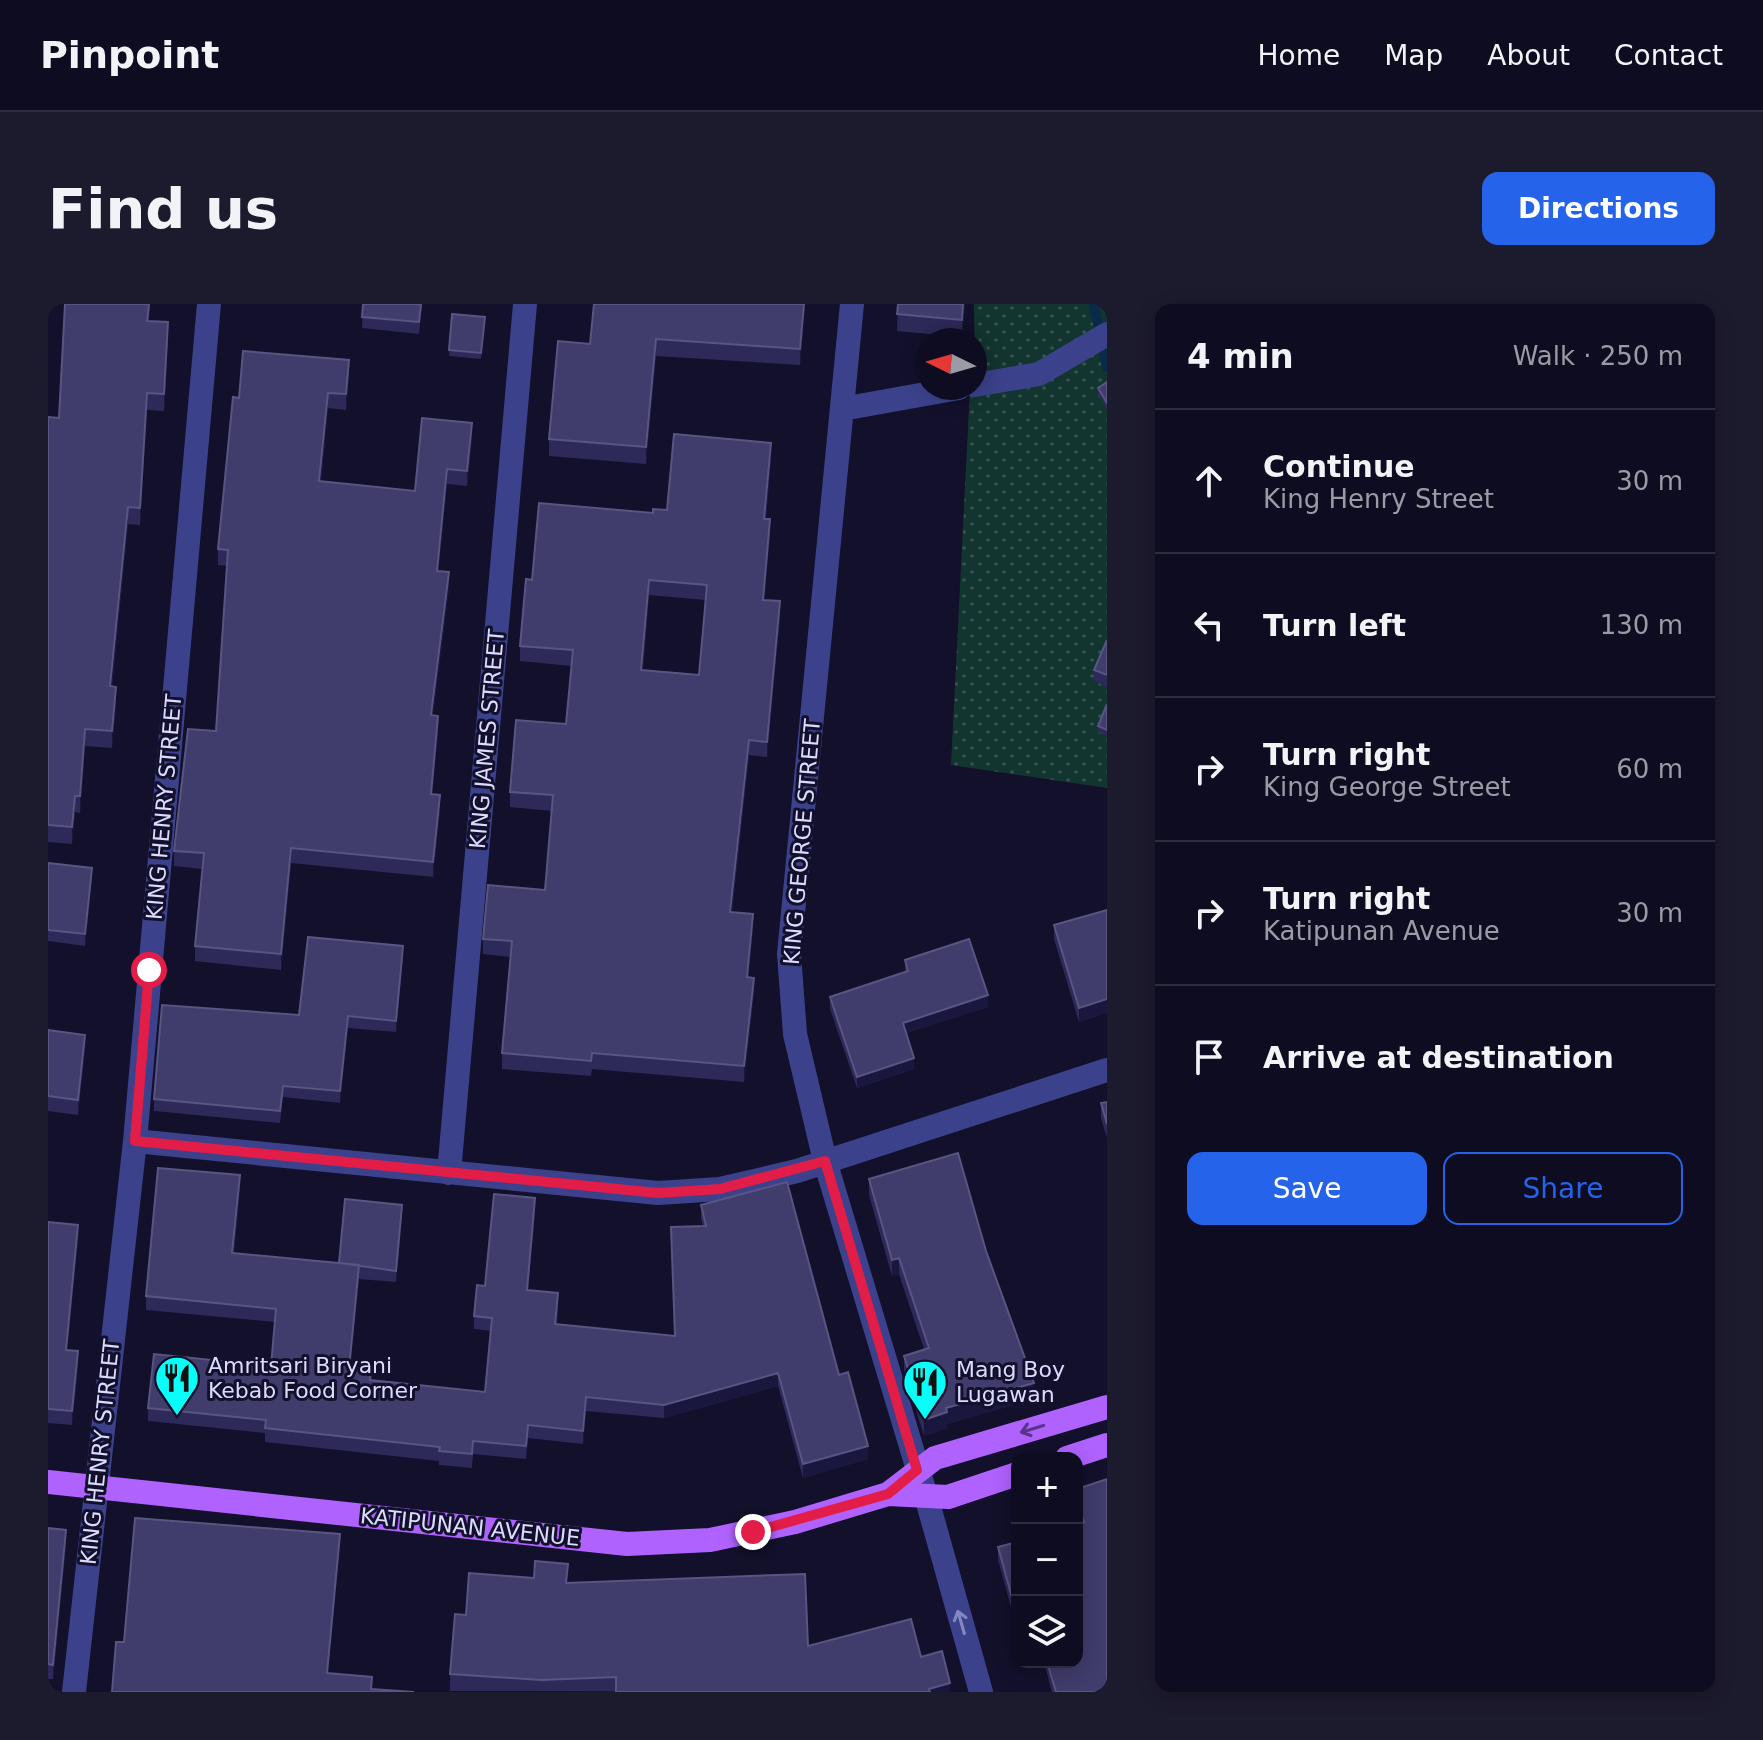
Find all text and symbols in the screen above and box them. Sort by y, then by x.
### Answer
text: Pinpoint [40,33,219,77]
text: Home [1257,39,1340,72]
text: Map [1384,39,1443,72]
text: About [1487,39,1570,72]
text: Contact [1614,39,1723,72]
button: Directions [1482,172,1715,245]
text: Find us [48,176,278,241]
north arrow [915,328,987,400]
text: 4 min [1187,336,1294,376]
text: Walk · 250 m [1513,341,1683,371]
text: Continue [1263,449,1415,484]
icon: ahead [1187,459,1231,503]
text: 30 m [1616,466,1683,496]
text: King Henry Street [1263,484,1494,514]
icon: left [1187,603,1231,647]
text: Turn left [1263,608,1406,643]
text: 130 m [1600,610,1683,640]
street label: KING JAMES STREET [465,628,509,850]
street label: KING HENRY STREET [142,693,186,921]
street label: KING GEORGE STREET [779,717,825,966]
text: Turn right [1263,737,1430,772]
icon: right [1187,747,1231,791]
text: 60 m [1616,754,1683,784]
text: King George Street [1263,772,1511,802]
text: Turn right [1263,881,1430,916]
icon: right [1187,891,1231,935]
text: 30 m [1616,898,1683,928]
text: Katipunan Avenue [1263,916,1500,946]
route start [131,952,167,988]
icon: arrive [1187,1035,1231,1079]
text: Arrive at destination [1263,1040,1614,1075]
button: Save [1187,1152,1427,1225]
button: Share [1443,1152,1683,1225]
street label: KING HENRY STREET [76,1337,124,1566]
place label: Amritsari Biryani Kebab Food Corner [208,1353,418,1403]
restaurant icon: Amritsari Biryani Kebab Food Corner [153,1354,201,1417]
place label: Mang Boy Lugawan [956,1357,1065,1407]
restaurant icon: Mang Boy Lugawan [901,1358,949,1421]
one-way arrow [1020,1422,1046,1437]
map controls [1011,1452,1083,1668]
button: + [1011,1452,1083,1524]
street label: KATIPUNAN AVENUE [359,1503,581,1551]
route end [735,1514,771,1550]
button: − [1011,1524,1083,1596]
button: layers [1011,1596,1083,1668]
one-way arrow [953,1609,968,1635]

